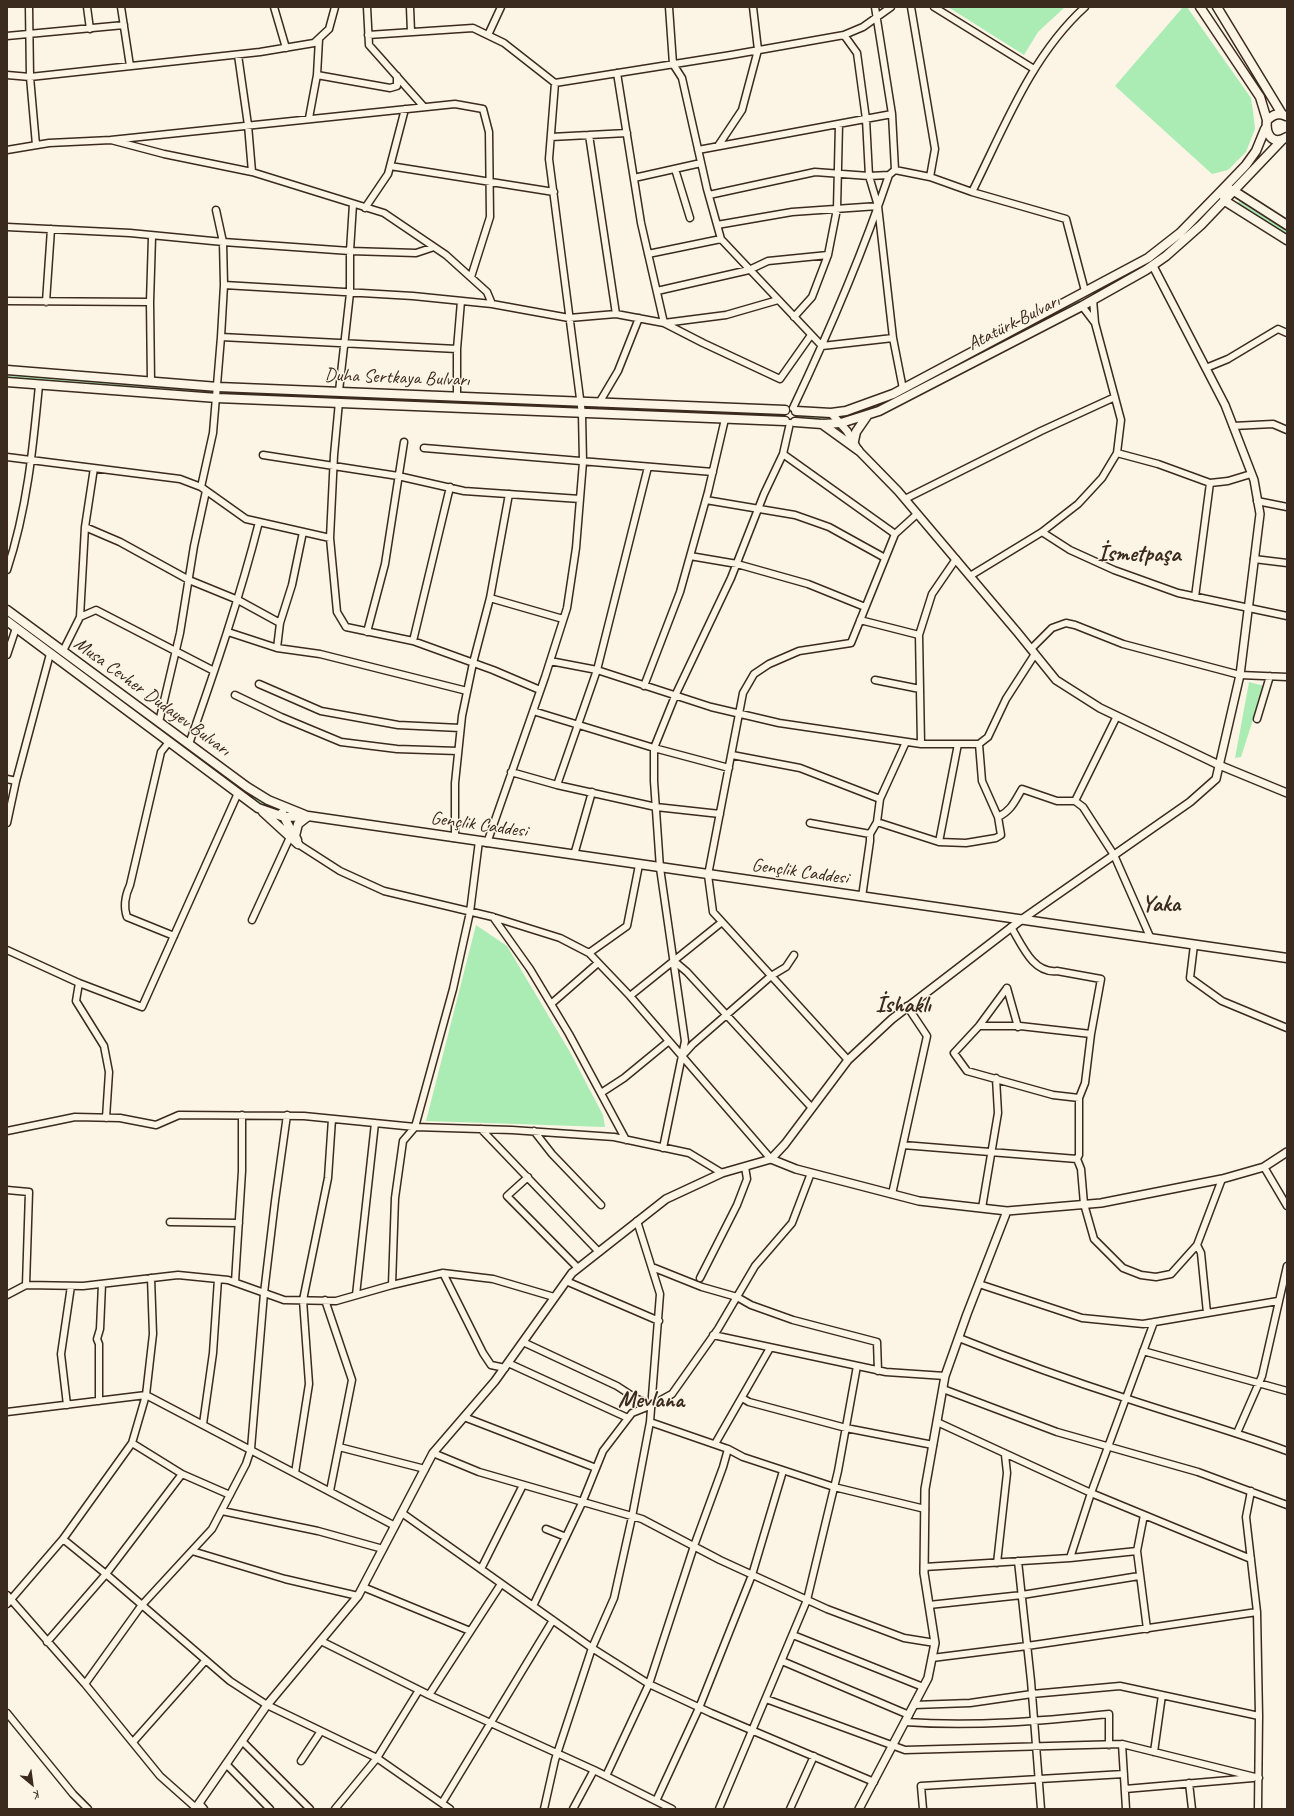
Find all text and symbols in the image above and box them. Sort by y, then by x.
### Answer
street label: Atatürk Bulvarı [964,290,1064,356]
street label: Duha Sertkaya Bulvarı [324,364,470,392]
district label: İsmetpaşa [1098,541,1180,569]
street label: Musa Cevher Dudayev Bulvarı [69,632,235,762]
street label: Gençlik Caddesi [429,807,529,843]
street label: Gençlik Caddesi [750,854,850,890]
district label: Yaka [1142,891,1180,919]
district label: İshaklı [875,992,931,1020]
district label: Mevlana [618,1387,684,1415]
north arrow [12,1764,52,1804]
text: K [32,1787,44,1802]

